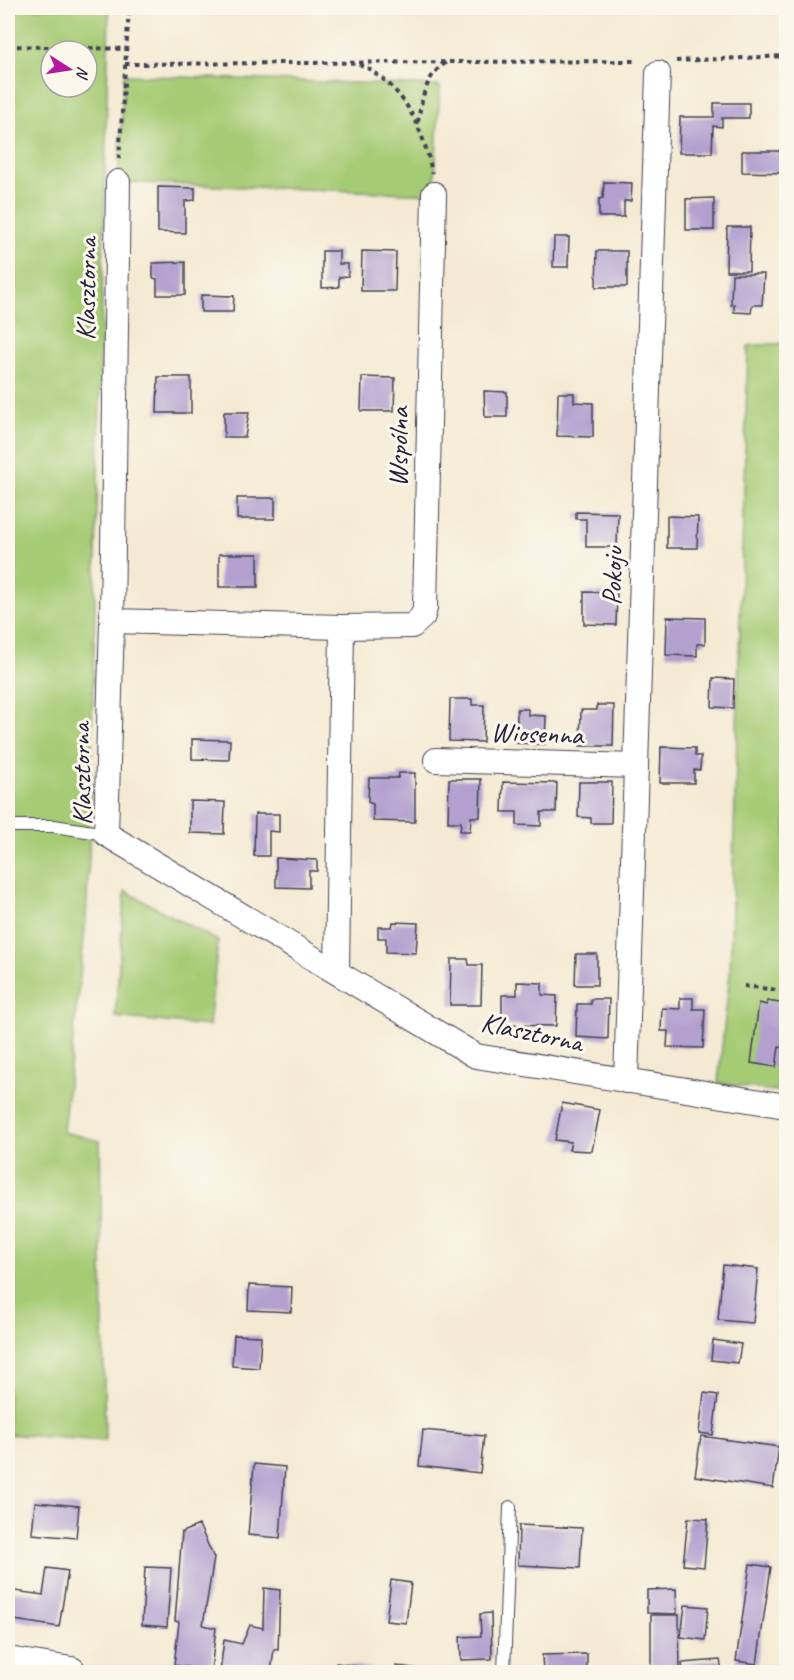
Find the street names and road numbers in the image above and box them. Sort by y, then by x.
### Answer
street label: Klasztorna [68,235,104,341]
street label: Wspólna [380,405,416,487]
street label: Pokoju [593,545,631,606]
street label: Wiosenna [490,714,585,752]
street label: Klasztorna [63,720,99,826]
street label: Klasztorna [478,1004,588,1060]

